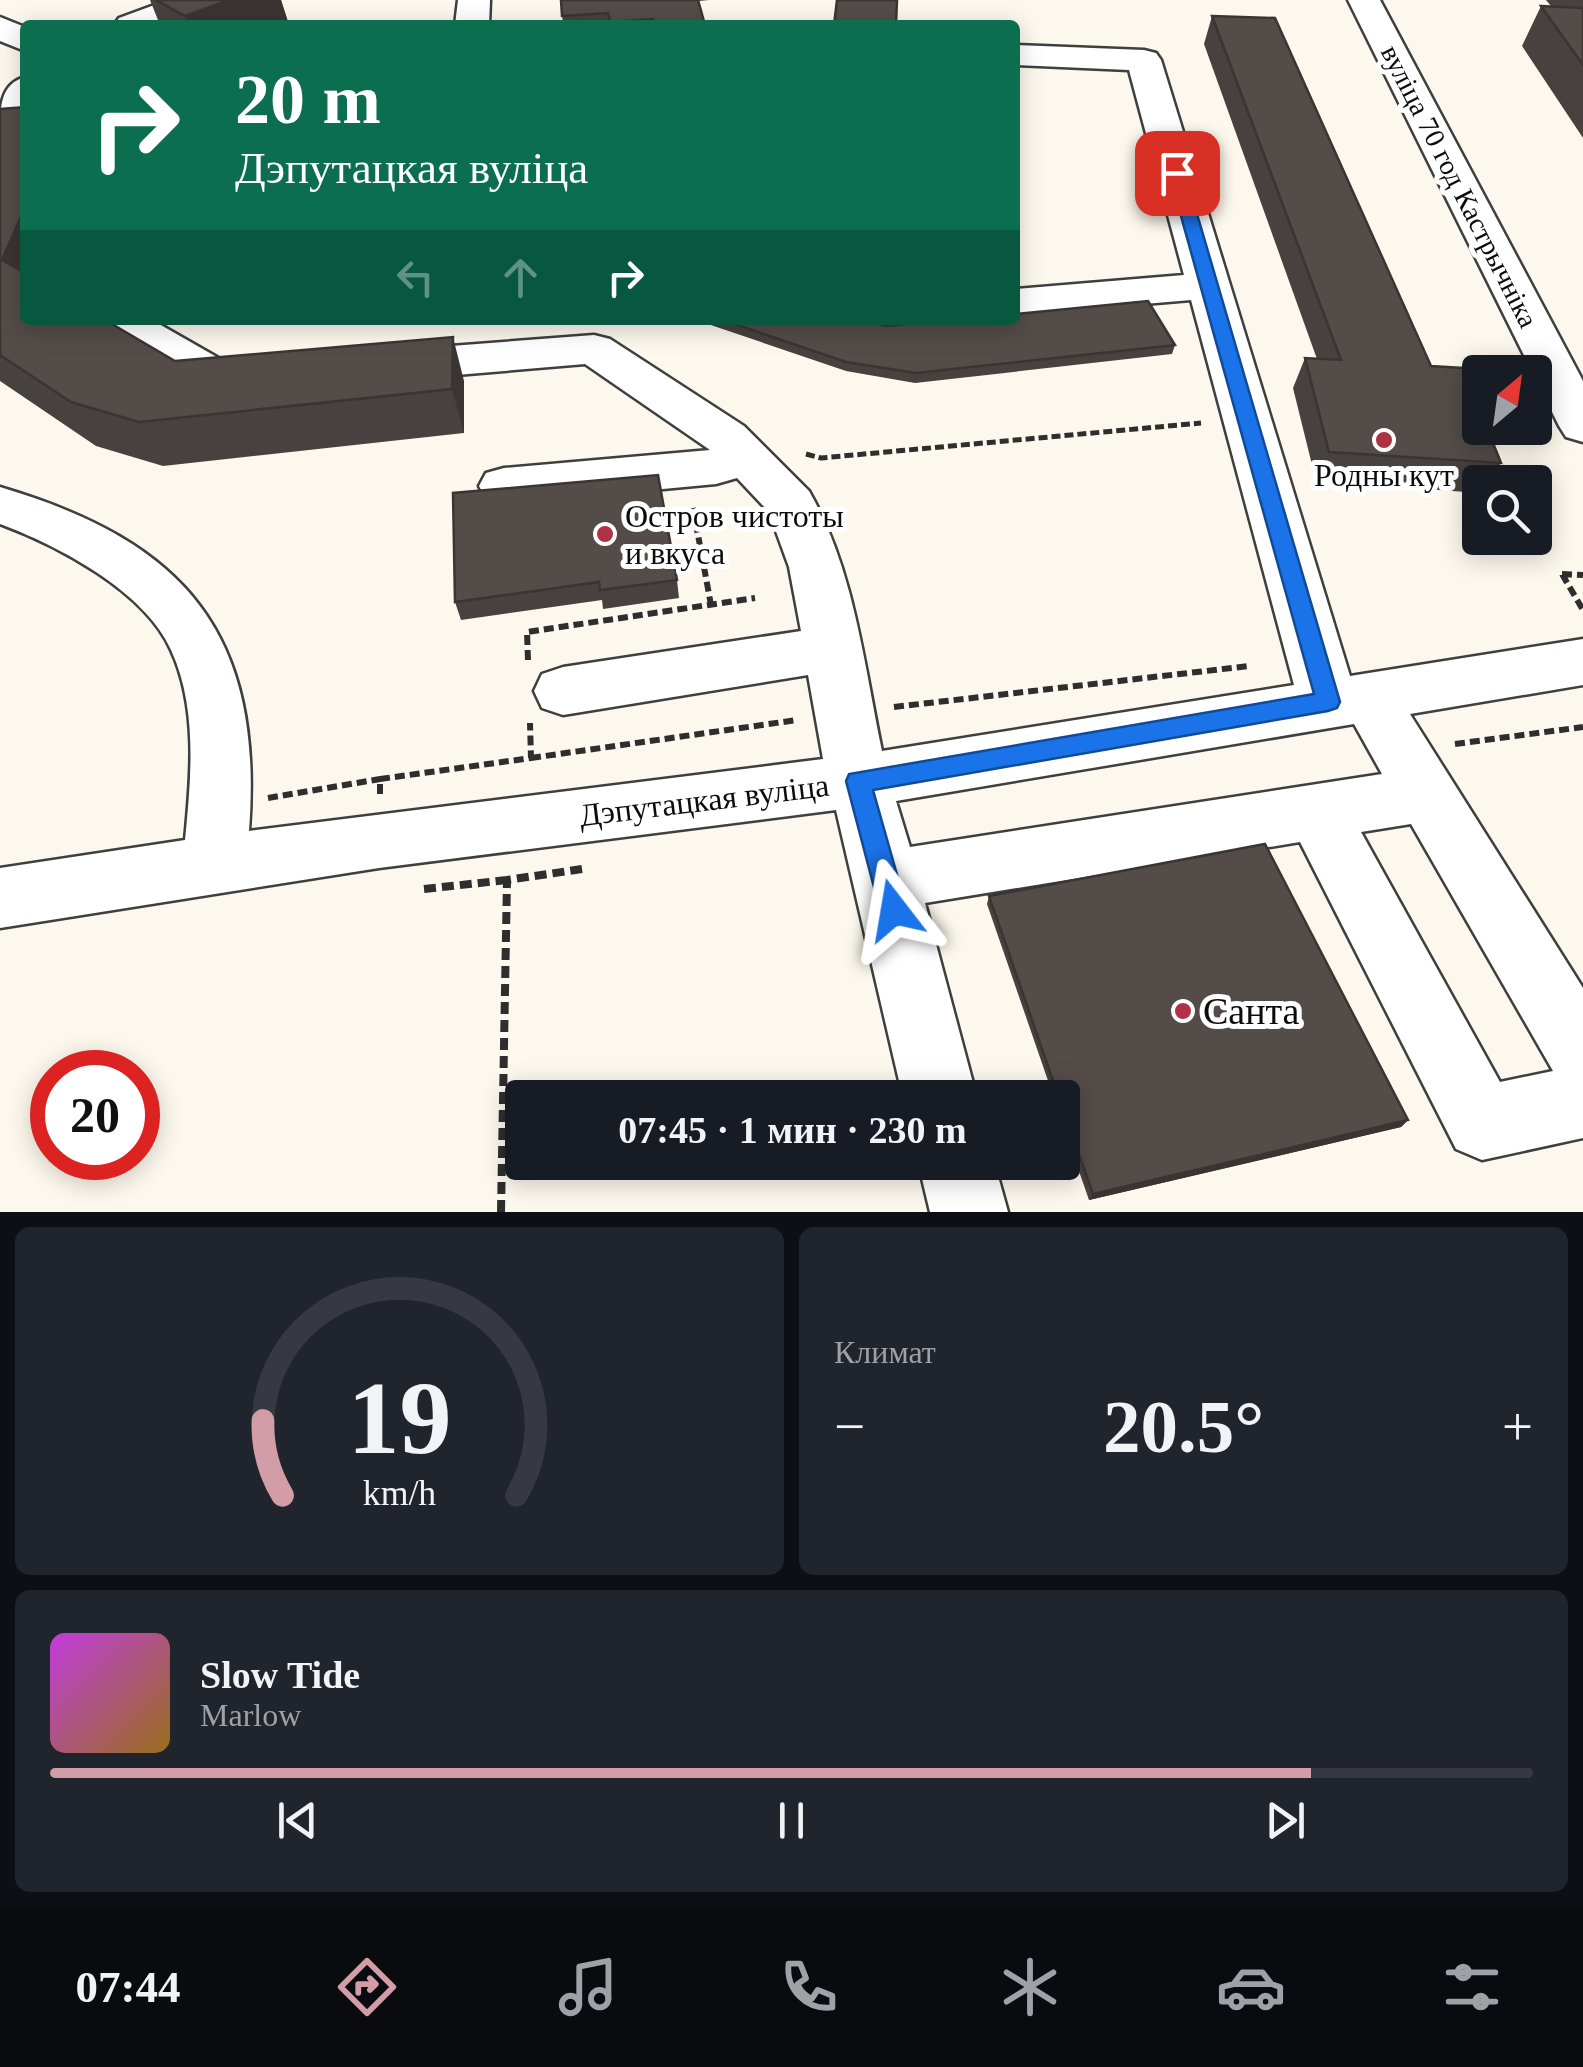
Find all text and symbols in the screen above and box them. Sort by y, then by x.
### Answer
street label: вуліца 70 год Кастрычніка [1375,40,1545,333]
icon: right [70,60,200,190]
text: 20 m [235,61,381,138]
pin [1135,131,1220,216]
text: Дэпутацкая вуліца [235,143,588,193]
icon: arrive [1150,146,1205,201]
icon: left [388,250,443,305]
icon: ahead [493,250,548,305]
icon: right [598,250,653,305]
north arrow [1462,355,1552,445]
map controls [1462,355,1552,555]
marker: Родны кут [1373,429,1395,451]
place label: Родны кут [1314,457,1454,493]
button: search [1462,465,1552,555]
place label: Остров чистоты и вкуса [625,498,844,571]
marker: Остров чистоты и вкуса [594,523,616,545]
street label: Дэпутацкая вуліца [577,767,831,833]
position arrow [842,858,946,962]
place label: Санта [1203,990,1300,1032]
marker: Санта [1172,1000,1194,1022]
speed limit sign: 20 [30,1050,160,1180]
text: 07:45 · 1 мин · 230 m [618,1109,967,1151]
text: Климат [834,1334,936,1370]
text: 19 [348,1360,452,1475]
text: 20.5° [1103,1385,1264,1468]
text: − [834,1396,865,1457]
text: + [1502,1396,1533,1457]
text: km/h [363,1473,436,1513]
text: Slow Tide [200,1654,360,1696]
text: Marlow [200,1697,301,1733]
icon: previous [270,1793,325,1848]
icon: pause [764,1793,819,1848]
icon: next [1258,1793,1313,1848]
icon: directions [332,1952,402,2022]
icon: music [553,1952,623,2022]
icon: phone [774,1952,844,2022]
icon: climate [995,1952,1065,2022]
icon: car [1216,1952,1286,2022]
icon: filters [1437,1952,1507,2022]
text: 07:44 [76,1962,181,2012]

